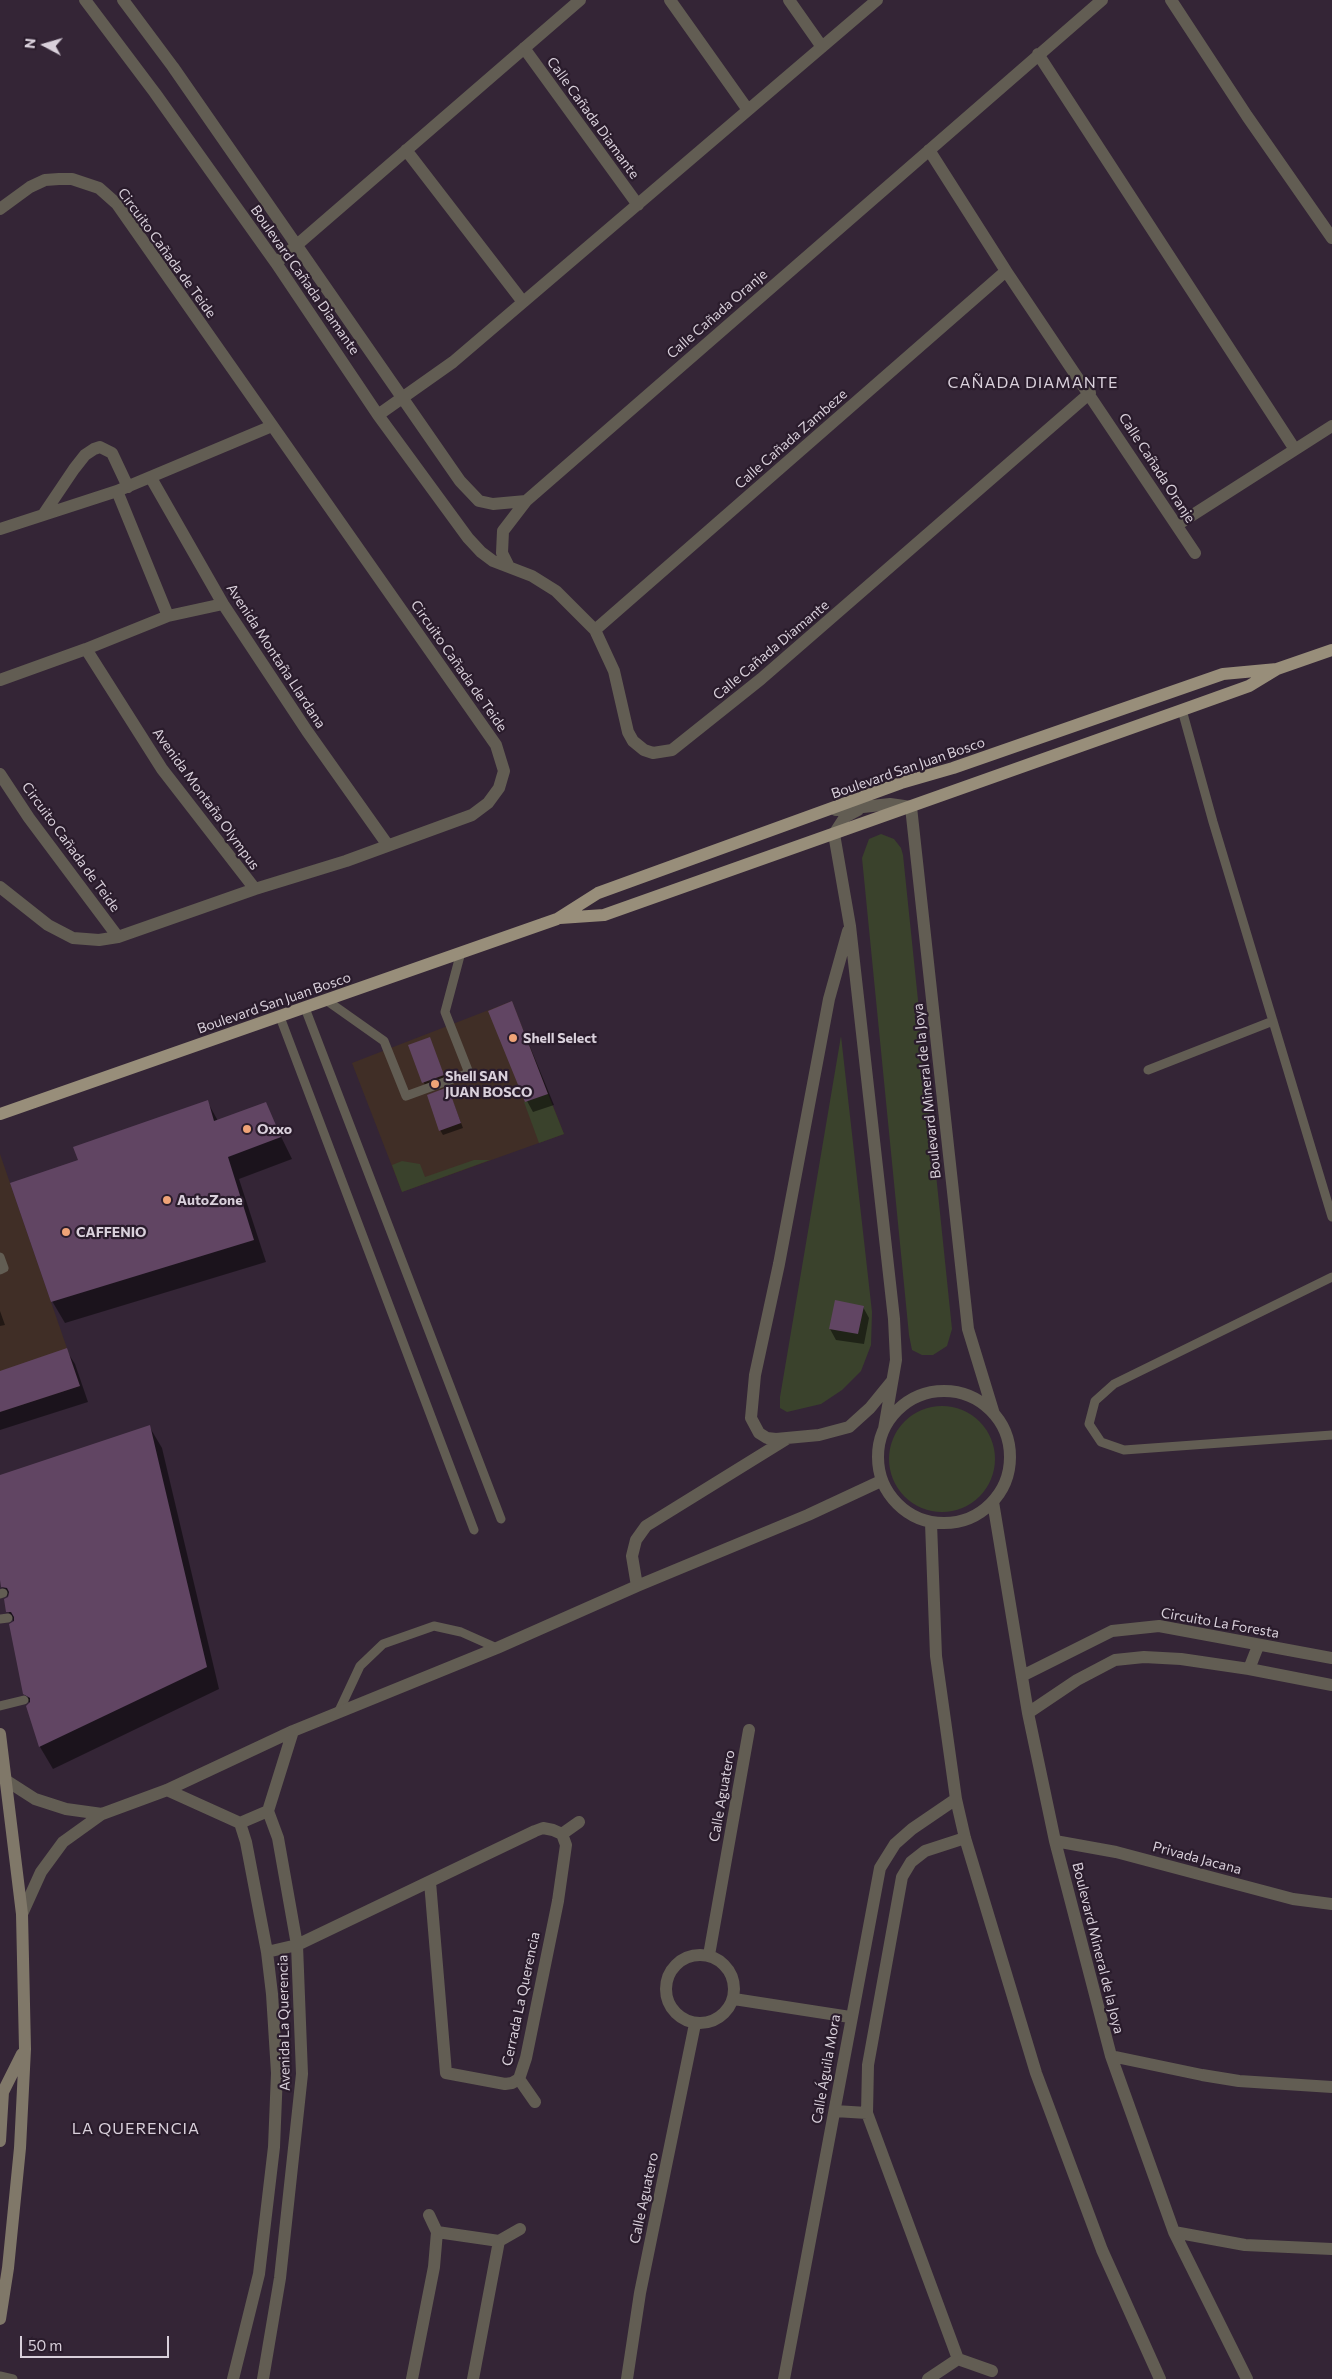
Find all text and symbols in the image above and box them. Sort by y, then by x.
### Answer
north arrow [20,20,70,70]
text: N [21,37,39,49]
street label: Calle Cañada Diamante [543,54,643,182]
street label: Circuito Cañada de Teide [114,185,220,321]
street label: Boulevard Cañada Diamante [247,202,363,358]
street label: Calle Cañada Oranje [663,266,771,362]
district label: CAÑADA DIAMANTE [946,373,1120,393]
street label: Calle Cañada Zambeze [731,386,851,492]
street label: Calle Cañada Oranje [1115,410,1199,526]
street label: Avenida Montaña Llardana [223,581,329,731]
street label: Circuito Cañada de Teide [407,597,511,735]
street label: Calle Cañada Diamante [710,597,832,703]
street label: Avenida Montaña Olympus [149,725,263,873]
street label: Boulevard San Juan Bosco [829,734,987,802]
street label: Circuito Cañada de Teide [18,779,124,915]
street label: Boulevard San Juan Bosco [195,969,353,1037]
street label: Boulevard Mineral de la Joya [909,1002,945,1180]
place label: Shell Select [523,1030,597,1046]
marker: Shell Select [507,1032,519,1044]
place label: Shell SAN JUAN BOSCO [445,1068,533,1100]
marker: Shell SAN JUAN BOSCO [429,1078,441,1090]
place label: Oxxo [257,1121,292,1137]
marker: Oxxo [241,1123,253,1135]
place label: AutoZone [177,1192,243,1208]
marker: AutoZone [161,1194,173,1206]
place label: CAFFENIO [76,1224,146,1240]
marker: CAFFENIO [60,1226,72,1238]
street label: Circuito La Foresta [1160,1604,1280,1642]
street label: Calle Aguatero [706,1749,738,1843]
street label: Privada Jacana [1151,1838,1243,1878]
street label: Boulevard Mineral de la Joya [1069,1860,1127,2036]
street label: Cerrada La Querencia [499,1930,543,2068]
street label: Avenida La Querencia [274,1955,294,2091]
street label: Calle Águila Mora [808,2013,844,2125]
district label: LA QUERENCIA [70,2119,202,2139]
street label: Calle Aguatero [626,2151,662,2245]
scale bar [22,2326,171,2358]
text: 50 m [28,2336,62,2354]

